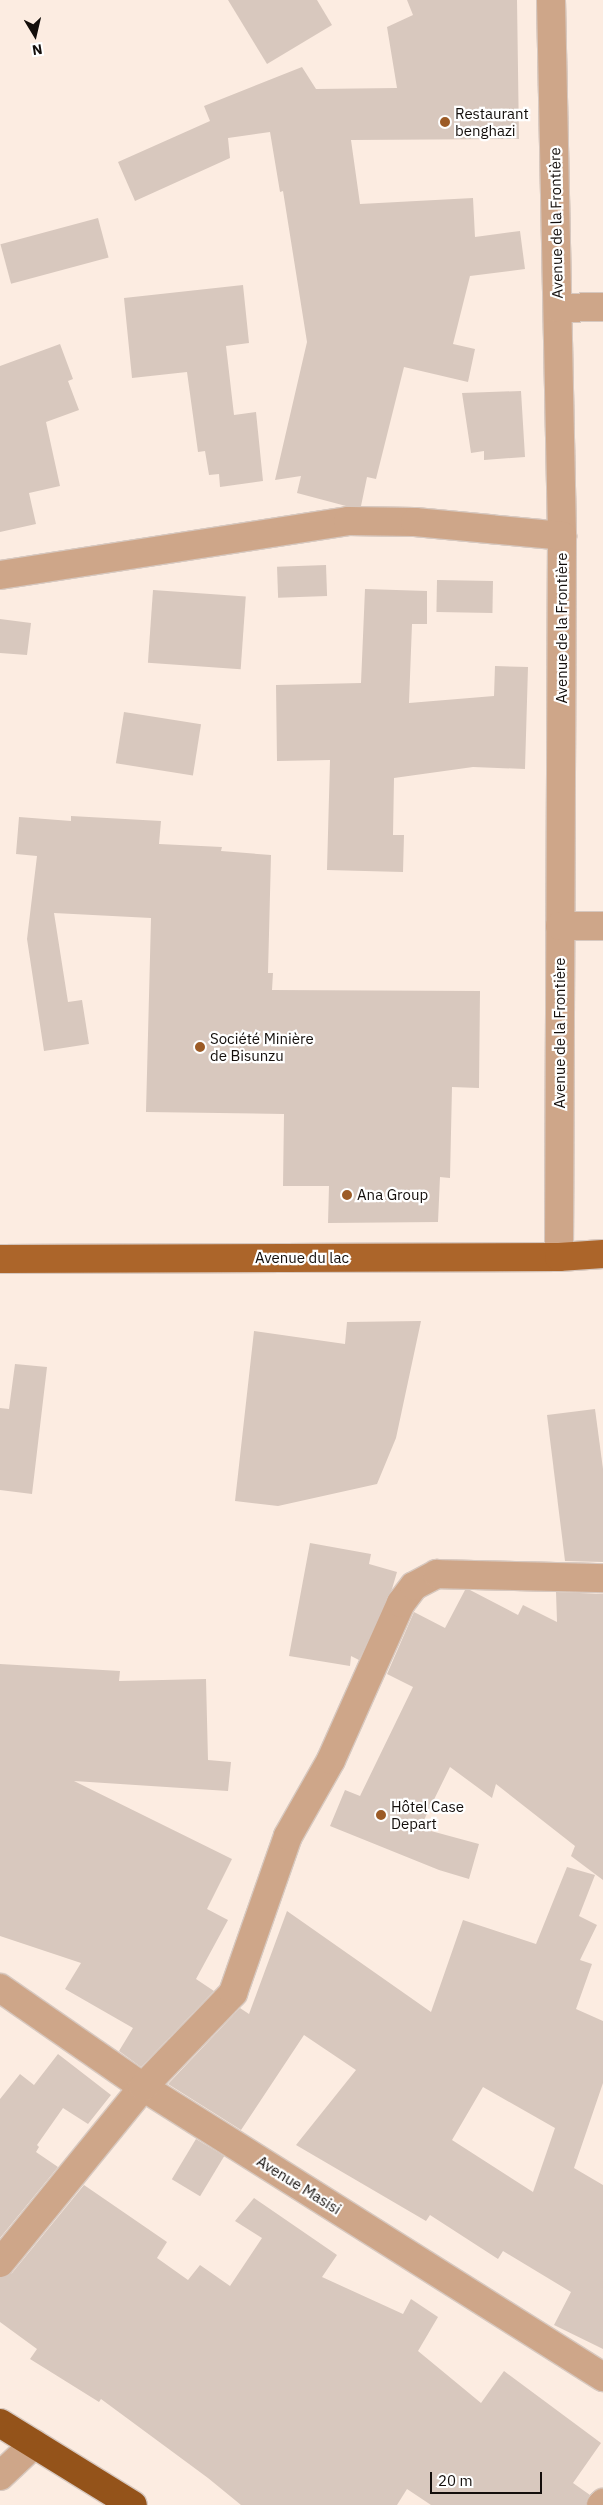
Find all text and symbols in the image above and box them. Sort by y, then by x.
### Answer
north arrow [10,10,60,60]
text: N [31,40,44,59]
place label: Restaurant benghazi [455,104,529,139]
marker: Restaurant benghazi [439,116,451,128]
street label: Avenue de la Frontière [546,147,566,299]
street label: Avenue de la Frontière [553,552,571,704]
street label: Avenue de la Frontière [551,957,569,1109]
place label: Société Minière de Bisunzu [210,1029,314,1064]
marker: Société Minière de Bisunzu [194,1041,206,1053]
place label: Ana Group [357,1186,428,1204]
marker: Ana Group [341,1189,353,1201]
street label: Avenue du lac [255,1249,349,1267]
place label: Hôtel Case Depart [391,1797,464,1832]
marker: Hôtel Case Depart [375,1809,387,1821]
street label: Avenue Masisi [254,2152,344,2218]
scale bar [433,2462,546,2494]
text: 20 m [438,2471,473,2490]

